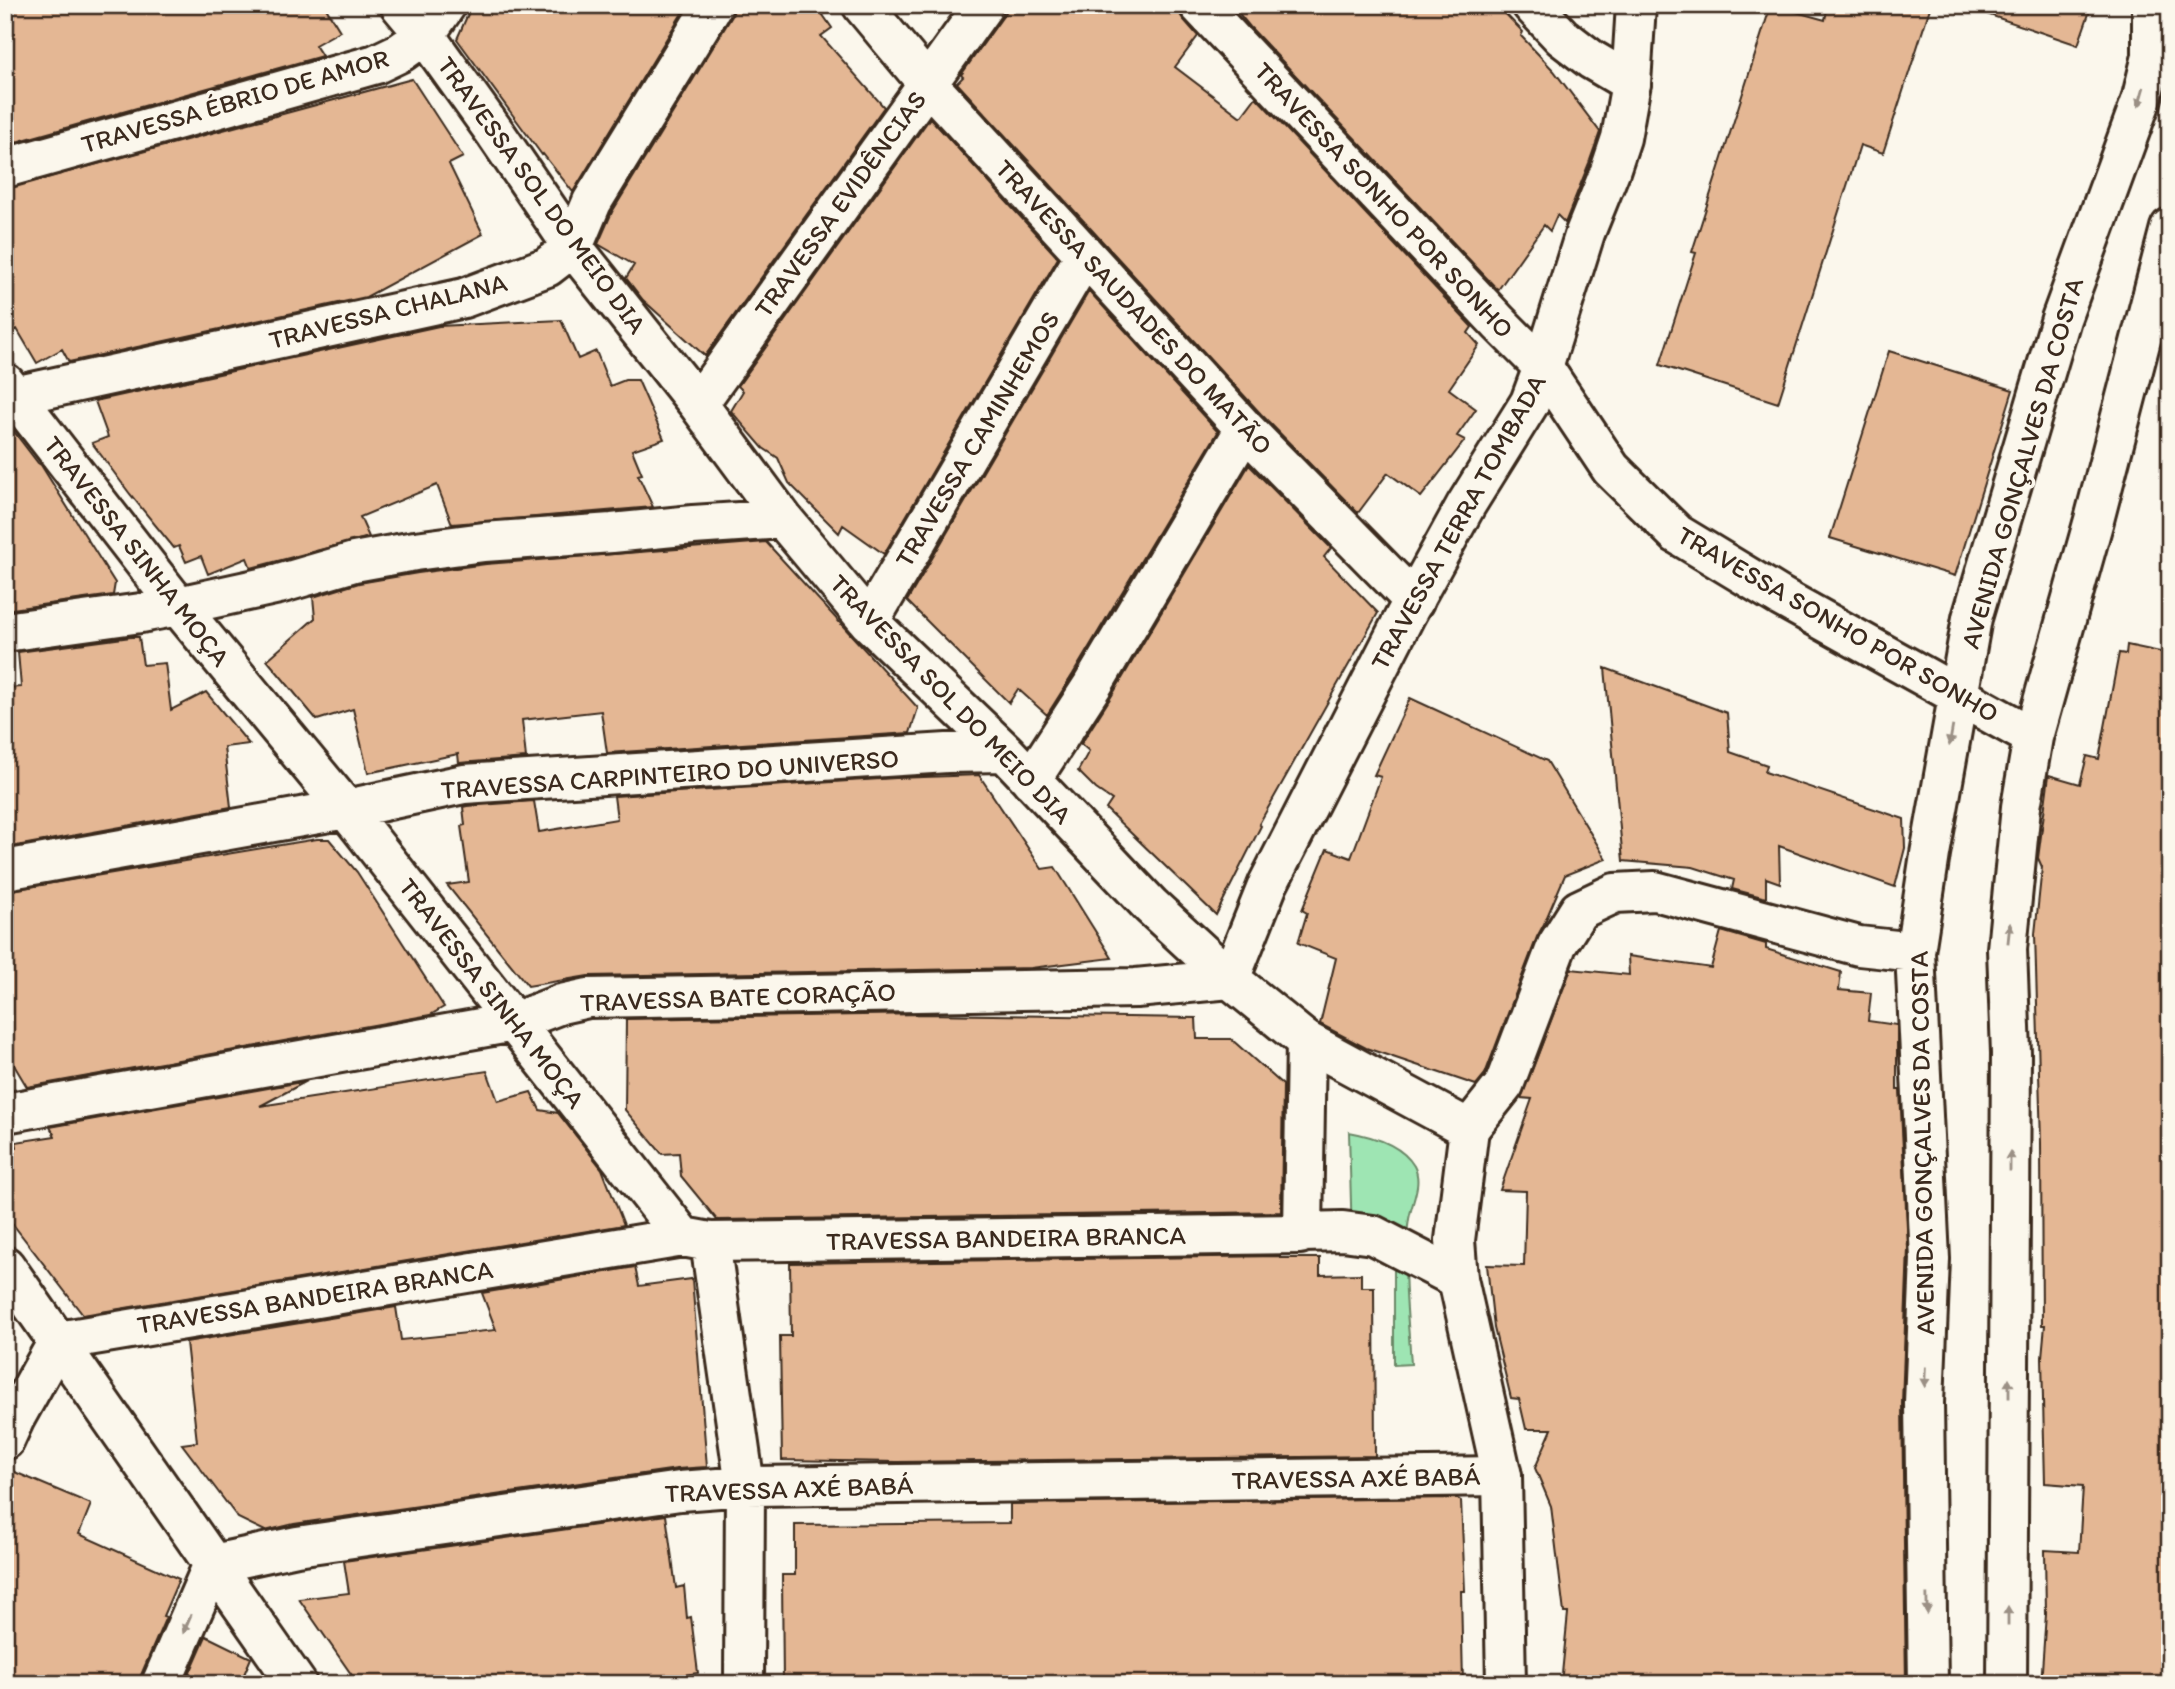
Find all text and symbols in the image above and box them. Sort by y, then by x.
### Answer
street label: TRAVESSA ÉBRIO DE AMOR [78,42,392,160]
street label: TRAVESSA SOL DO MEIO DIA [431,50,654,340]
street label: TRAVESSA SONHO POR SONHO [1248,55,1520,345]
street label: TRAVESSA EVIDÊNCIAS [747,85,933,323]
one-way arrow [2136,86,2146,107]
street label: TRAVESSA SAUDADES DO MATÃO [989,153,1279,461]
street label: TRAVESSA CHALANA [266,266,511,356]
street label: AVENIDA GONÇALVES DA COSTA [1954,273,2090,652]
street label: TRAVESSA CAMINHEMOS [888,305,1066,573]
street label: TRAVESSA TERRA TOMBADA [1363,368,1553,675]
street label: TRAVESSA SINHA MOÇA [37,429,237,673]
street label: TRAVESSA SONHO POR SONHO [1672,519,2004,729]
street label: TRAVESSA SOL DO MEIO DIA [823,567,1079,831]
one-way arrow [1945,725,1956,747]
street label: TRAVESSA CARPINTEIRO DO UNIVERSO [440,742,900,806]
street label: TRAVESSA SINHA MOÇA [392,871,592,1115]
one-way arrow [2003,922,2014,944]
street label: AVENIDA GONÇALVES DA COSTA [1903,950,1941,1335]
street label: TRAVESSA BATE CORAÇÃO [579,975,897,1019]
one-way arrow [2004,1149,2016,1171]
street label: TRAVESSA BANDEIRA BRANCA [826,1219,1187,1257]
street label: TRAVESSA BANDEIRA BRANCA [135,1253,496,1341]
one-way arrow [1920,1366,1931,1388]
one-way arrow [2003,1377,2015,1399]
street label: TRAVESSA AXÉ BABÁ [1231,1460,1481,1496]
street label: TRAVESSA AXÉ BABÁ [664,1469,914,1509]
one-way arrow [1921,1594,1932,1616]
one-way arrow [2002,1604,2014,1626]
one-way arrow [181,1613,192,1634]

